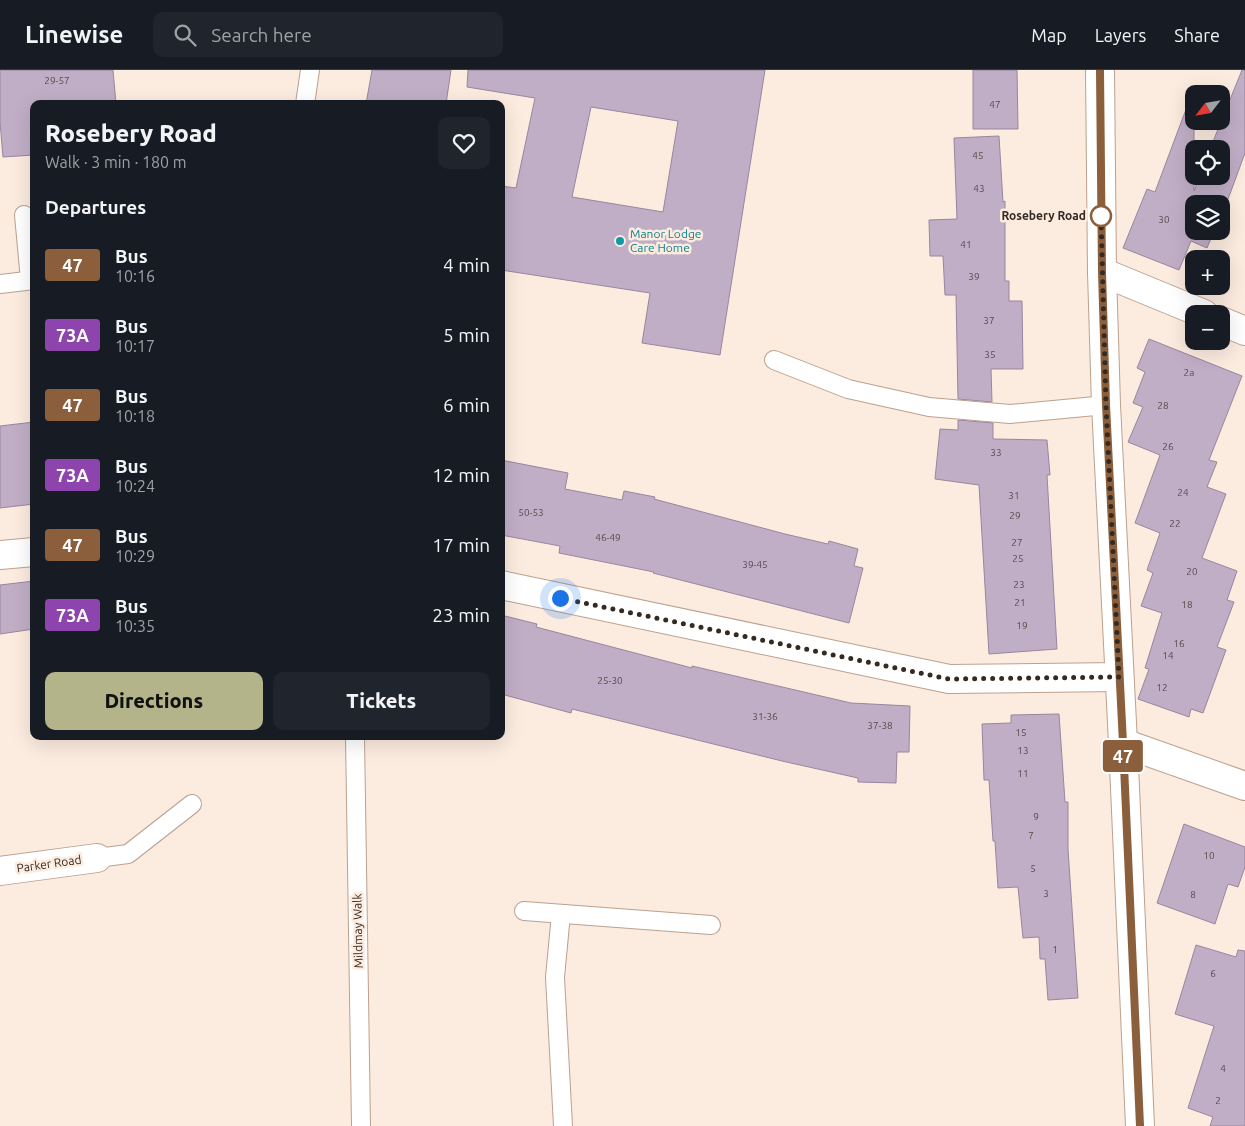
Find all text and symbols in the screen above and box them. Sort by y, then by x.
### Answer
search box [153,12,503,57]
text: Linewise [25,21,123,48]
icon: search [171,21,199,49]
text: Search here [211,24,312,46]
text: Map [1031,25,1067,45]
text: Layers [1095,25,1146,45]
text: Share [1174,25,1220,45]
house number: 29-57 [44,75,70,86]
north arrow [1185,85,1230,130]
map controls [1185,85,1230,350]
house number: 47 [989,99,1001,110]
button: heart [438,117,490,169]
text: Rosebery Road [45,120,217,147]
button: locate [1185,140,1230,185]
house number: 45 [972,150,984,161]
text: Walk · 3 min · 180 m [45,153,187,171]
house number: 43 [973,183,985,194]
button: layers [1185,195,1230,240]
text: Departures [45,196,146,218]
marker: Rosebery Road [1090,205,1112,227]
place label: Rosebery Road [1001,209,1086,222]
house number: 30 [1158,214,1170,225]
place label: Manor Lodge Care Home [630,227,701,254]
marker: Manor Lodge Care Home [614,235,626,247]
house number: 41 [960,239,972,250]
text: Bus [115,245,148,267]
button: + [1185,250,1230,295]
text: 4 min [443,254,490,276]
text: 47 [62,255,83,275]
text: 10:16 [115,267,155,285]
house number: 39 [968,271,980,282]
button: − [1185,305,1230,350]
text: Bus [115,315,148,337]
house number: 37 [983,315,995,326]
text: 5 min [443,324,490,346]
text: 73A [56,325,89,345]
text: 10:17 [115,337,155,355]
house number: 35 [984,349,996,360]
house number: 2a [1184,367,1194,378]
text: Bus [115,385,148,407]
text: 6 min [443,394,490,416]
text: 47 [62,395,83,415]
house number: 28 [1157,400,1169,411]
text: 10:18 [115,407,155,425]
house number: 26 [1162,441,1174,452]
house number: 33 [990,447,1002,458]
text: Bus [115,455,148,477]
text: 12 min [432,464,490,486]
text: 73A [56,465,89,485]
text: 10:24 [115,477,155,495]
house number: 24 [1177,487,1189,498]
house number: 31 [1008,490,1020,501]
house number: 50-53 [518,507,544,518]
house number: 29 [1009,510,1021,521]
house number: 22 [1169,518,1181,529]
text: Bus [115,525,148,547]
house number: 46-49 [595,532,621,543]
text: 17 min [432,534,490,556]
text: 47 [62,535,83,555]
house number: 27 [1011,537,1023,548]
text: 10:29 [115,547,155,565]
house number: 25 [1012,553,1024,564]
house number: 39-45 [742,559,768,570]
house number: 20 [1186,566,1198,577]
house number: 23 [1013,579,1025,590]
your location [548,586,573,611]
text: Bus [115,595,148,617]
house number: 21 [1014,597,1026,608]
house number: 18 [1181,599,1193,610]
text: 23 min [432,604,490,626]
text: 73A [56,605,89,625]
text: 10:35 [115,617,155,635]
house number: 19 [1016,620,1028,631]
house number: 16 [1173,638,1185,649]
house number: 14 [1162,650,1174,661]
button: Directions [45,672,263,730]
button: Tickets [273,672,490,730]
house number: 25-30 [597,675,623,686]
house number: 12 [1156,682,1168,693]
house number: 31-36 [752,711,778,722]
house number: 37-38 [867,720,893,731]
house number: 15 [1015,727,1027,738]
line badge: 47 [1100,740,1146,772]
house number: 13 [1017,745,1029,756]
text: 47 [1113,746,1133,766]
house number: 11 [1017,768,1029,779]
house number: 9 [1033,811,1039,822]
house number: 7 [1028,830,1034,841]
house number: 10 [1203,850,1215,861]
street label: Parker Road [16,853,82,874]
house number: 5 [1030,863,1036,874]
house number: 3 [1043,888,1049,899]
house number: 8 [1190,889,1196,900]
street label: Mildmay Walk [350,894,365,969]
house number: 1 [1052,944,1058,955]
house number: 6 [1210,968,1216,979]
house number: 4 [1220,1063,1226,1074]
house number: 2 [1215,1095,1221,1106]

